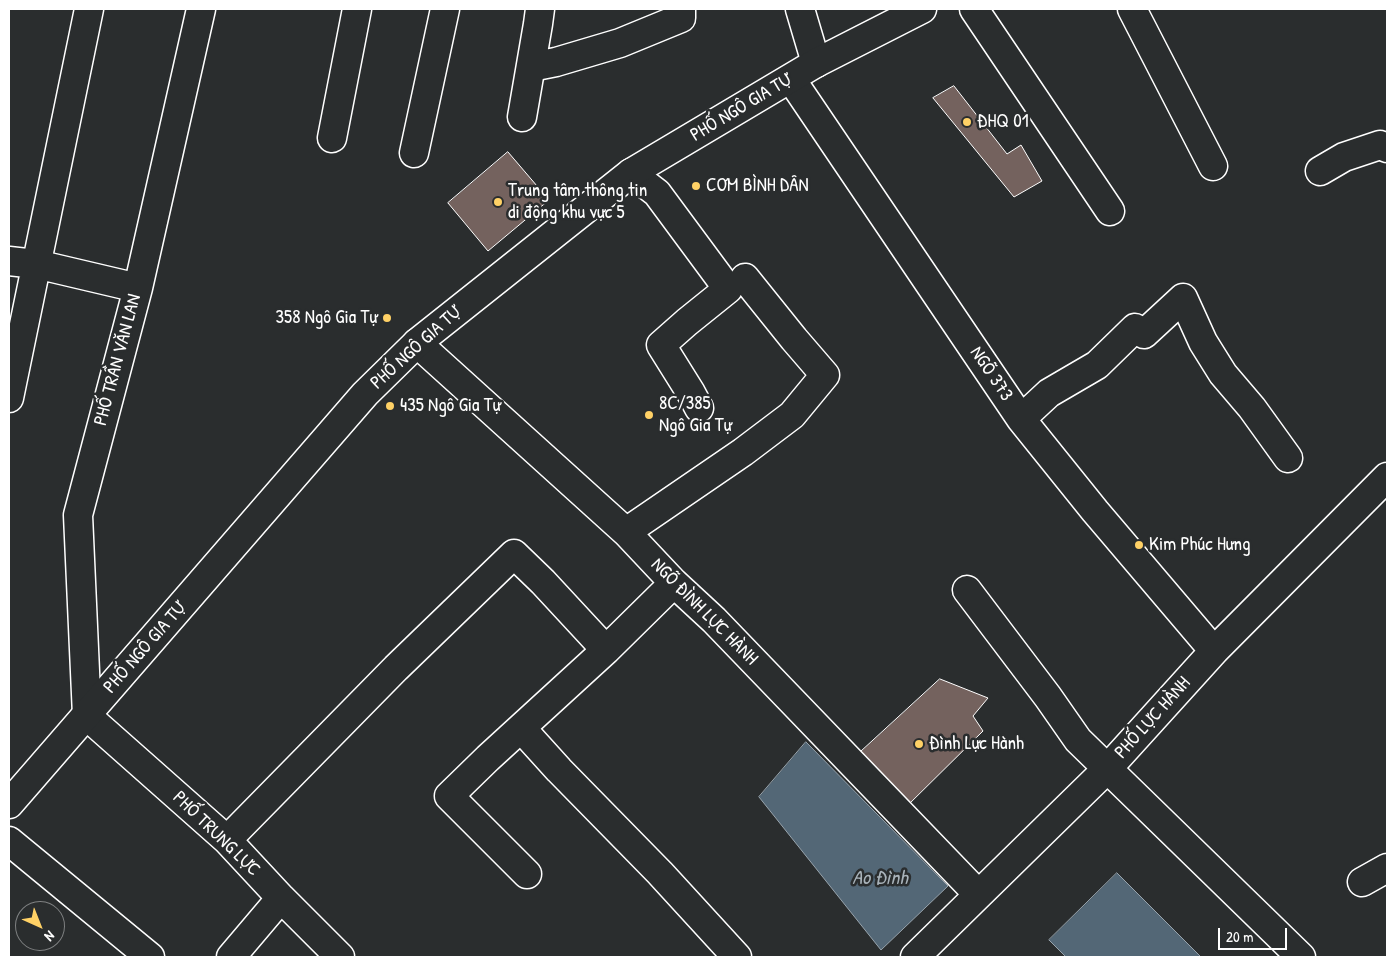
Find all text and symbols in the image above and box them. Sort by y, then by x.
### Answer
street label: PHỐ NGÔ GIA TỰ [686,69,796,147]
place label: ĐHQ 01 [977,111,1029,133]
marker: ĐHQ 01 [961,116,973,128]
place label: CƠM BÌNH DÂN [706,175,809,197]
place label: Trung tâm thông tin di động khu vực 5 [508,180,647,224]
marker: CƠM BÌNH DÂN [690,180,702,192]
marker: Trung tâm thông tin di động khu vực 5 [492,196,504,208]
street label: PHỐ TRẦN VĂN LAN [90,292,146,428]
street label: PHỐ NGÔ GIA TỰ [366,301,466,395]
place label: 358 Ngô Gia Tự [276,307,377,329]
marker: 358 Ngô Gia Tự [381,312,393,324]
street label: NGÕ 373 [965,343,1017,405]
place label: 8C/385 Ngô Gia Tự [659,393,731,437]
place label: 435 Ngô Gia Tự [400,395,500,417]
marker: 435 Ngô Gia Tự [384,400,396,412]
marker: 8C/385 Ngô Gia Tự [643,409,655,421]
place label: Kim Phúc Hưng [1149,534,1250,556]
marker: Kim Phúc Hưng [1133,539,1145,551]
street label: NGÕ ĐÌNH LỰC HÀNH [646,554,762,670]
street label: PHỐ NGÔ GIA TỰ [99,598,191,698]
street label: PHỐ LỰC HÀNH [1110,672,1196,764]
place label: Đình Lực Hành [929,733,1024,755]
marker: Đình Lực Hành [913,738,925,750]
street label: PHỐ TRUNG LỰC [168,787,264,881]
water label: Ao Đình [852,867,908,891]
north arrow [15,901,65,951]
scale bar [1221,918,1290,950]
text: 20 m [1226,926,1253,947]
text: N [41,927,59,946]

